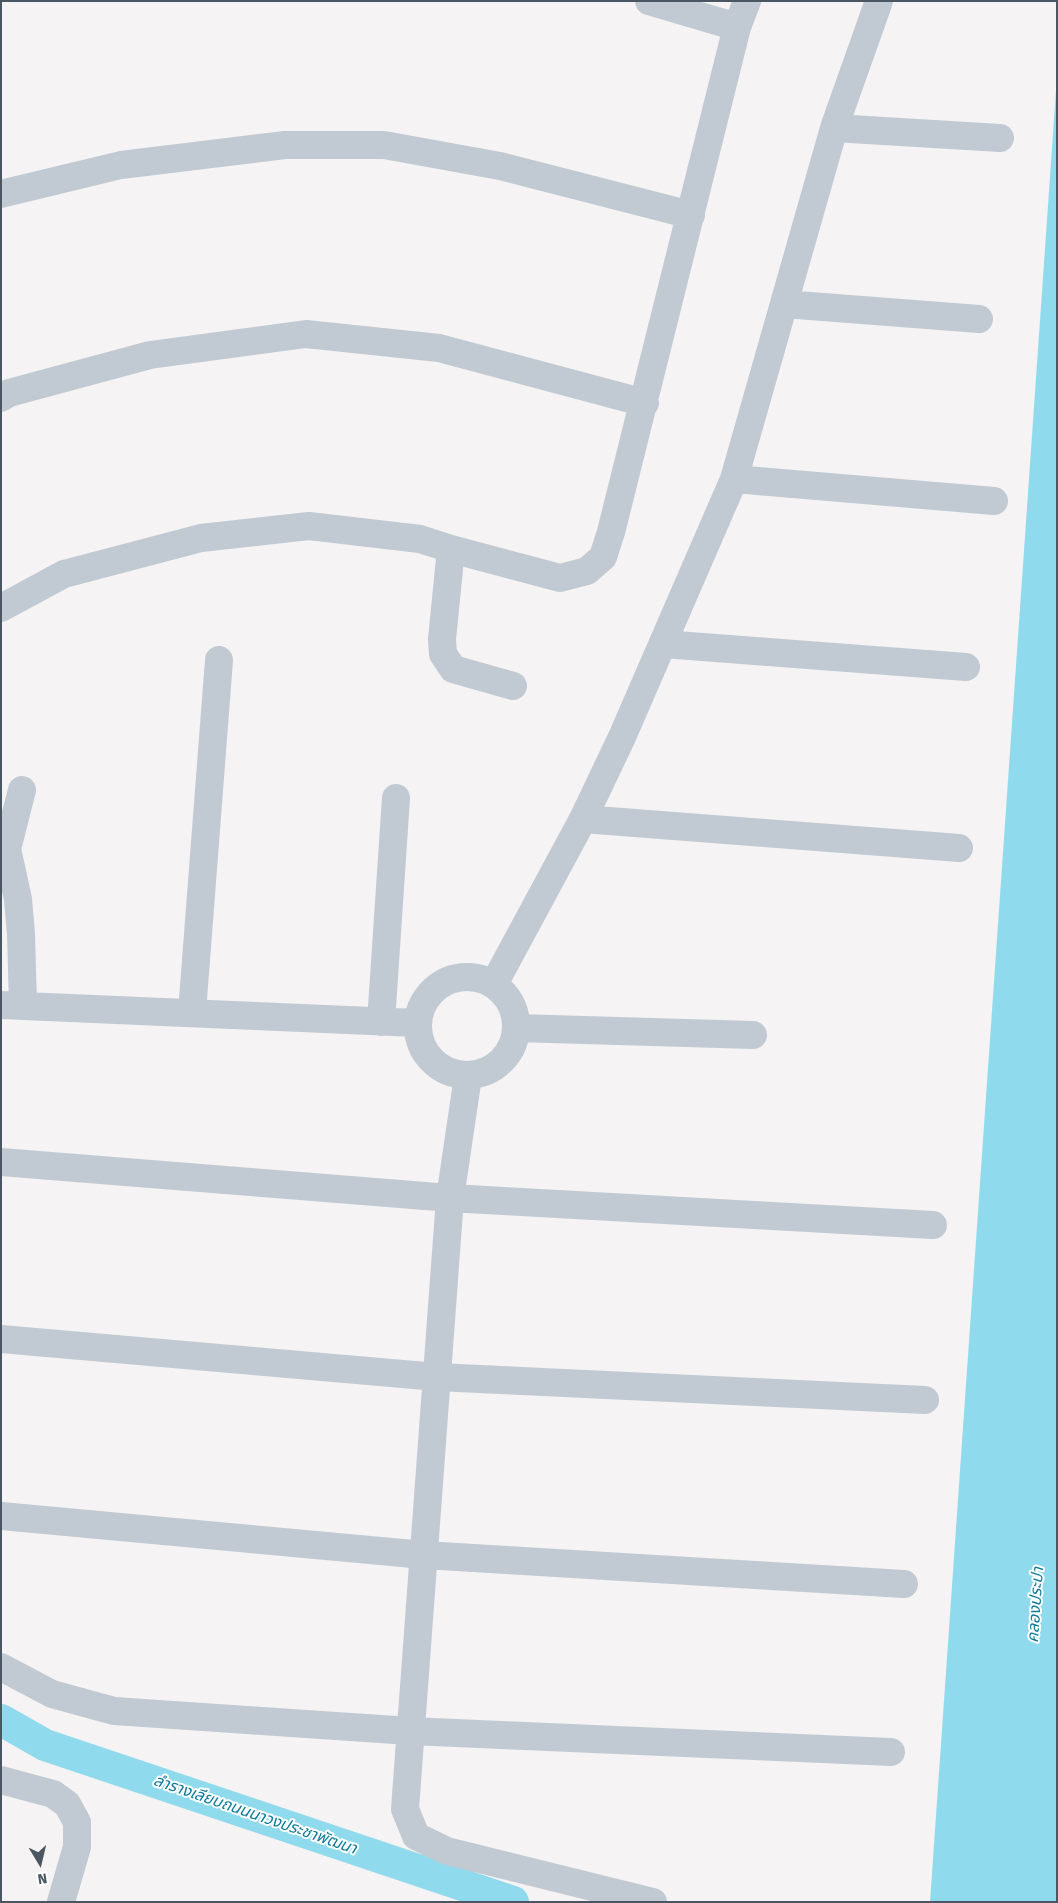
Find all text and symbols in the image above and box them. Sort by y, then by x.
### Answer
water label: คลองประปา [1024,1567,1048,1643]
water label: ลำรางเลียบถนนนาวงประชาพัฒนา [151,1771,359,1859]
north arrow [15,1838,65,1888]
text: N [37,1869,48,1887]

